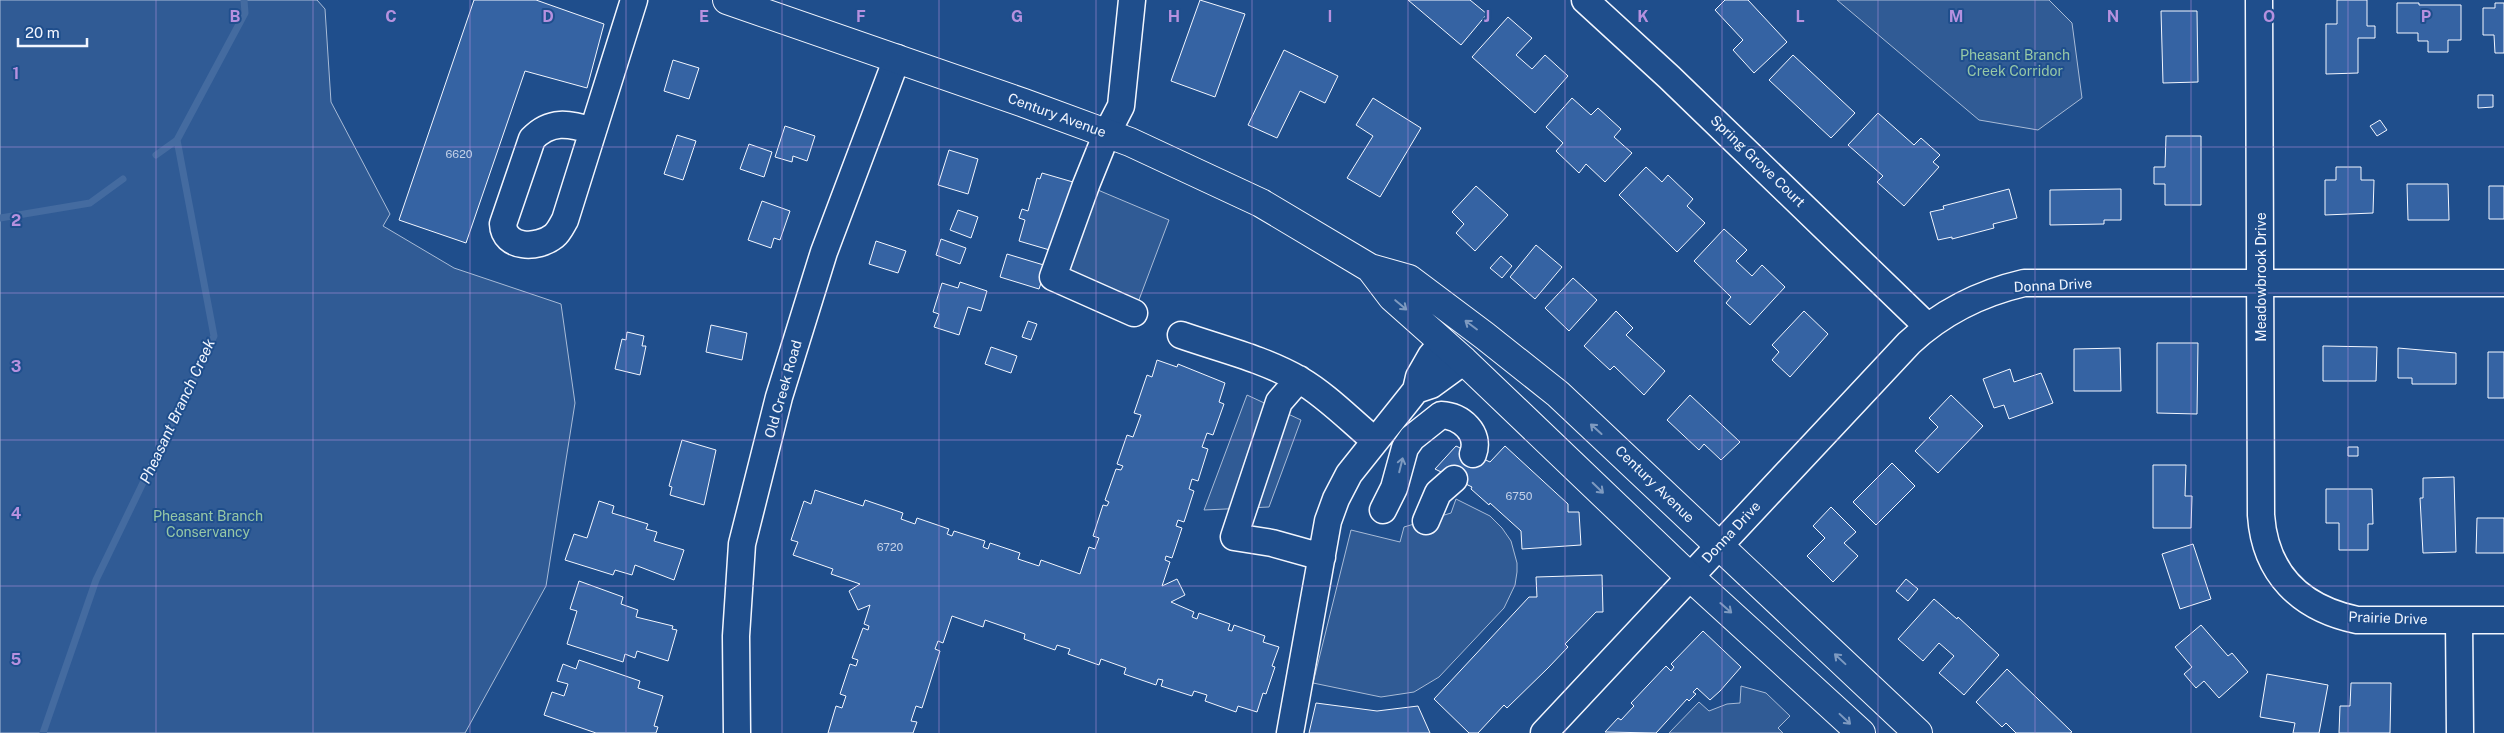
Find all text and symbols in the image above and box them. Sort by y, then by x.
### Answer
text: B [230,7,241,26]
text: C [385,7,397,26]
text: D [542,7,554,26]
text: E [699,7,709,26]
text: F [856,7,866,26]
text: G [1011,7,1023,26]
text: H [1168,7,1180,26]
text: I [1328,7,1332,26]
text: J [1484,7,1490,26]
text: K [1637,7,1649,26]
text: L [1795,7,1805,26]
text: M [1949,7,1963,26]
text: N [2107,7,2119,26]
text: O [2263,7,2275,26]
text: P [2421,7,2431,26]
scale bar [18,15,86,47]
text: 20 m [25,24,60,41]
park label: Pheasant Branch Creek Corridor [1960,47,2070,79]
text: 1 [13,64,19,83]
street label: Century Avenue [1006,90,1108,140]
street label: Spring Grove Court [1708,112,1808,210]
house number: 6620 [446,148,473,160]
text: 2 [11,211,21,230]
street label: Meadowbrook Drive [2253,212,2269,342]
street label: Donna Drive [2013,275,2093,295]
one-way arrow [1395,300,1408,311]
one-way arrow [1465,320,1478,331]
water label: Pheasant Branch Creek [136,335,218,486]
street label: Old Creek Road [761,338,805,440]
text: 3 [11,357,21,376]
one-way arrow [1590,423,1603,435]
street label: Century Avenue [1612,442,1698,526]
one-way arrow [1396,457,1406,473]
one-way arrow [1592,482,1605,494]
house number: 6750 [1505,490,1533,502]
street label: Donna Drive [1698,498,1764,566]
text: 4 [11,504,22,523]
park label: Pheasant Branch Conservancy [153,508,263,540]
house number: 6720 [877,541,904,553]
one-way arrow [1719,603,1732,614]
street label: Prairie Drive [2348,609,2428,627]
text: 5 [11,650,22,669]
one-way arrow [1833,653,1846,665]
one-way arrow [1839,713,1852,725]

